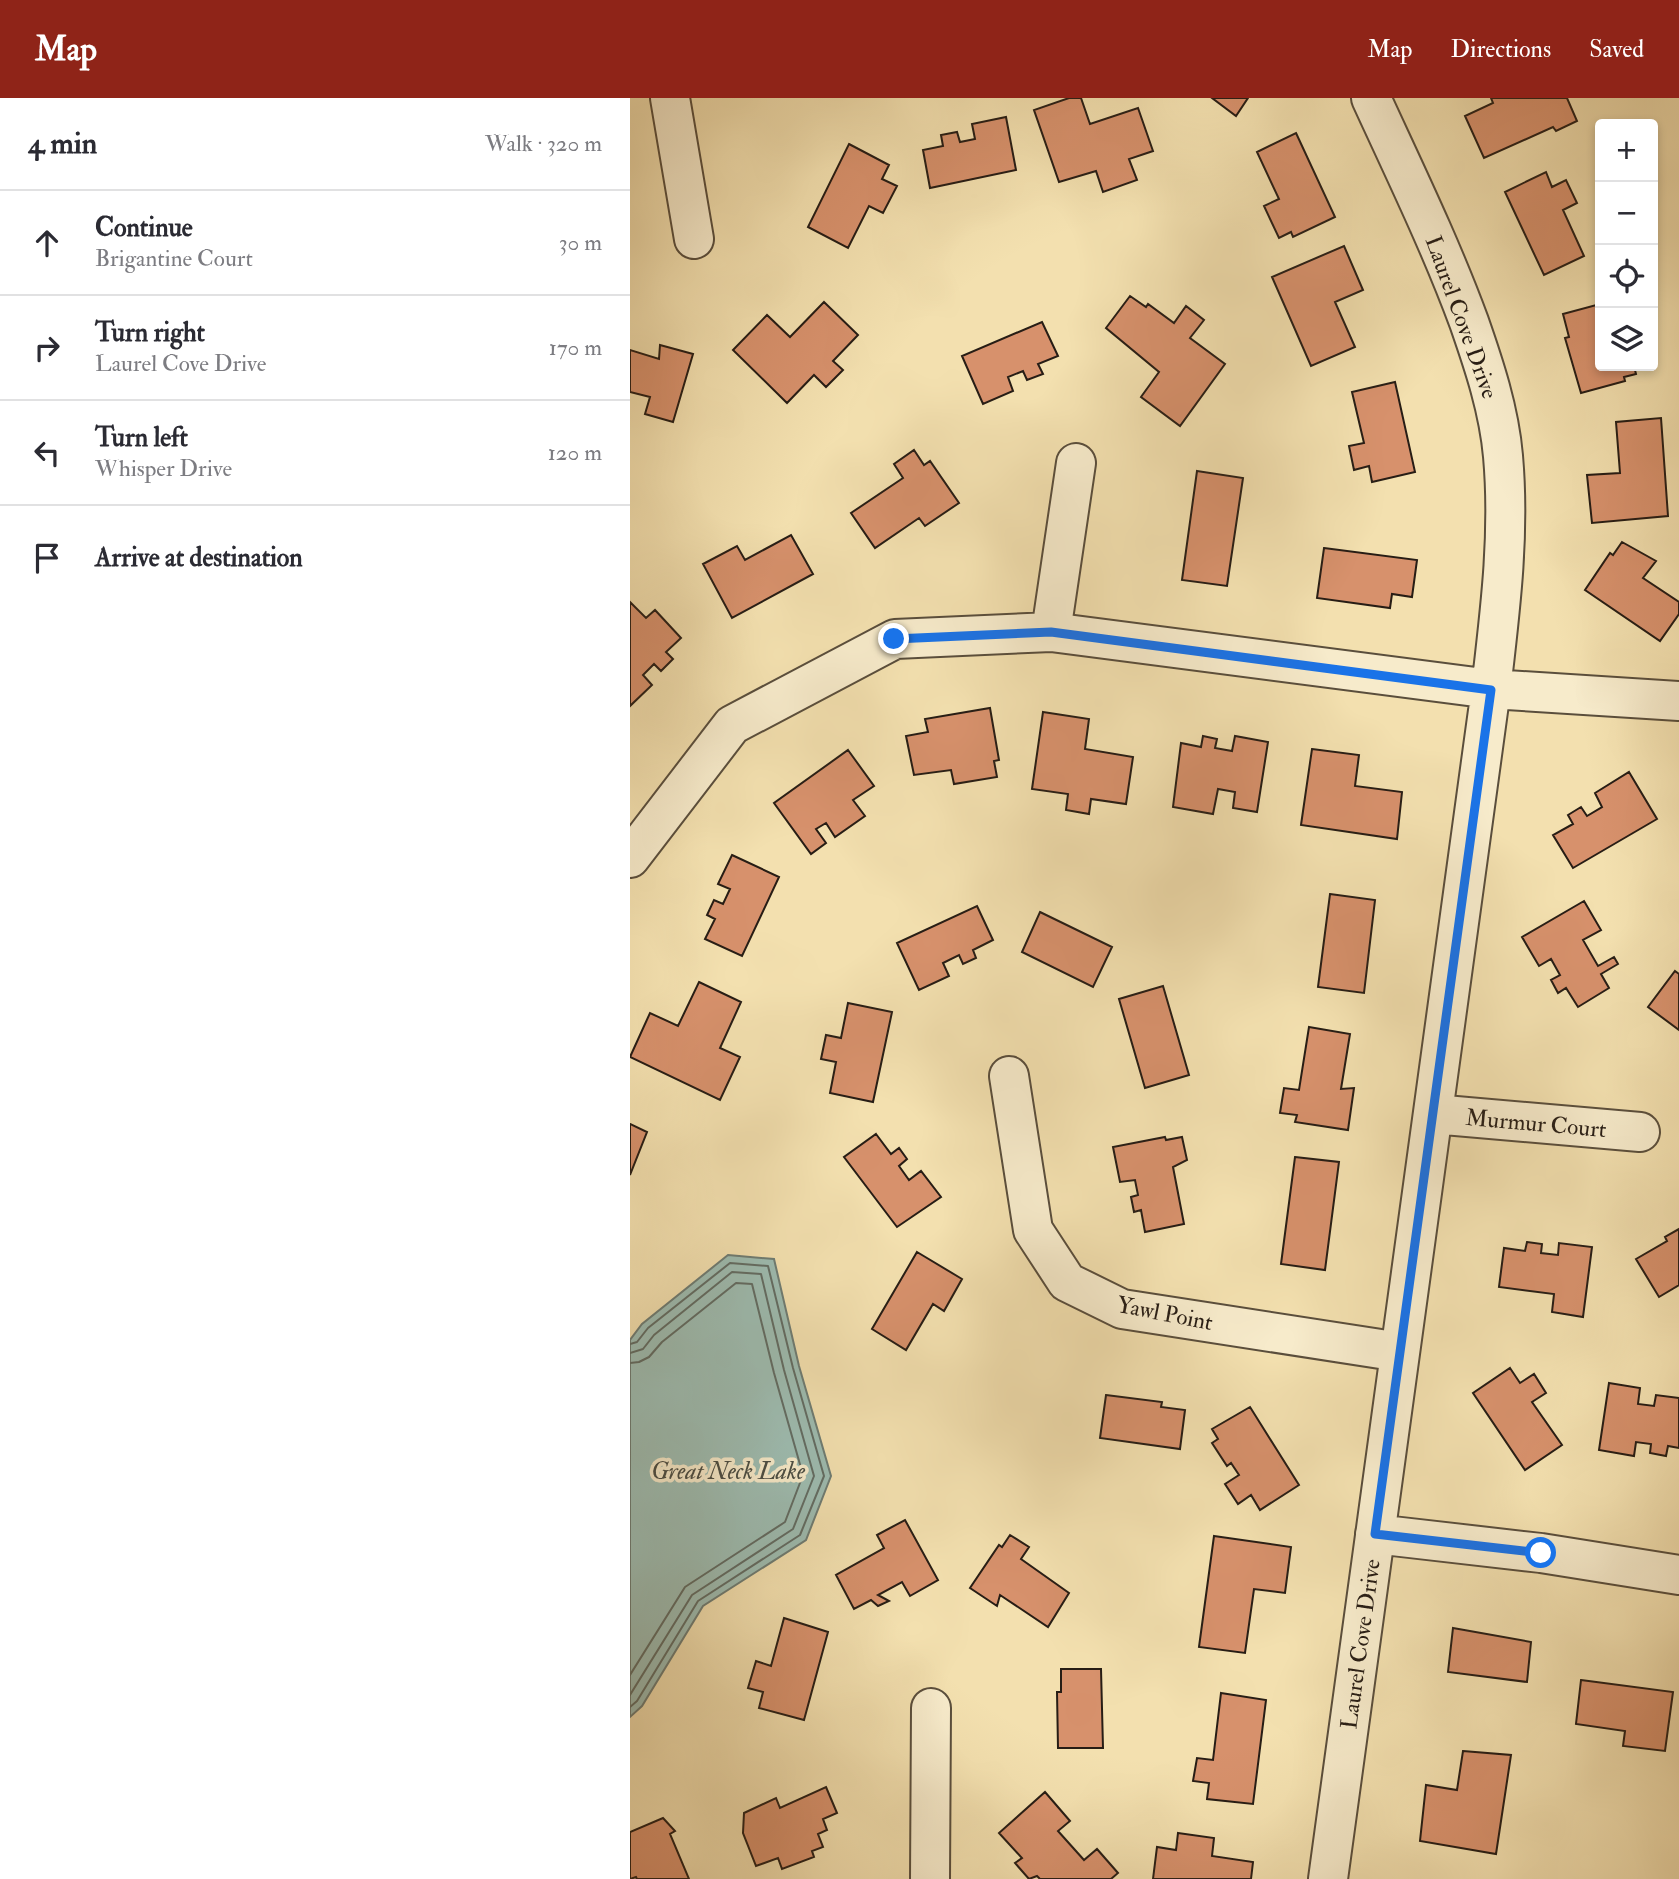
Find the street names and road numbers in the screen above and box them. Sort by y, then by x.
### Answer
street label: Laurel Cove Drive [1419,232,1505,403]
street label: Murmur Court [1464,1103,1608,1144]
street label: Yawl Point [1115,1290,1215,1337]
street label: Laurel Cove Drive [1334,1557,1387,1731]

